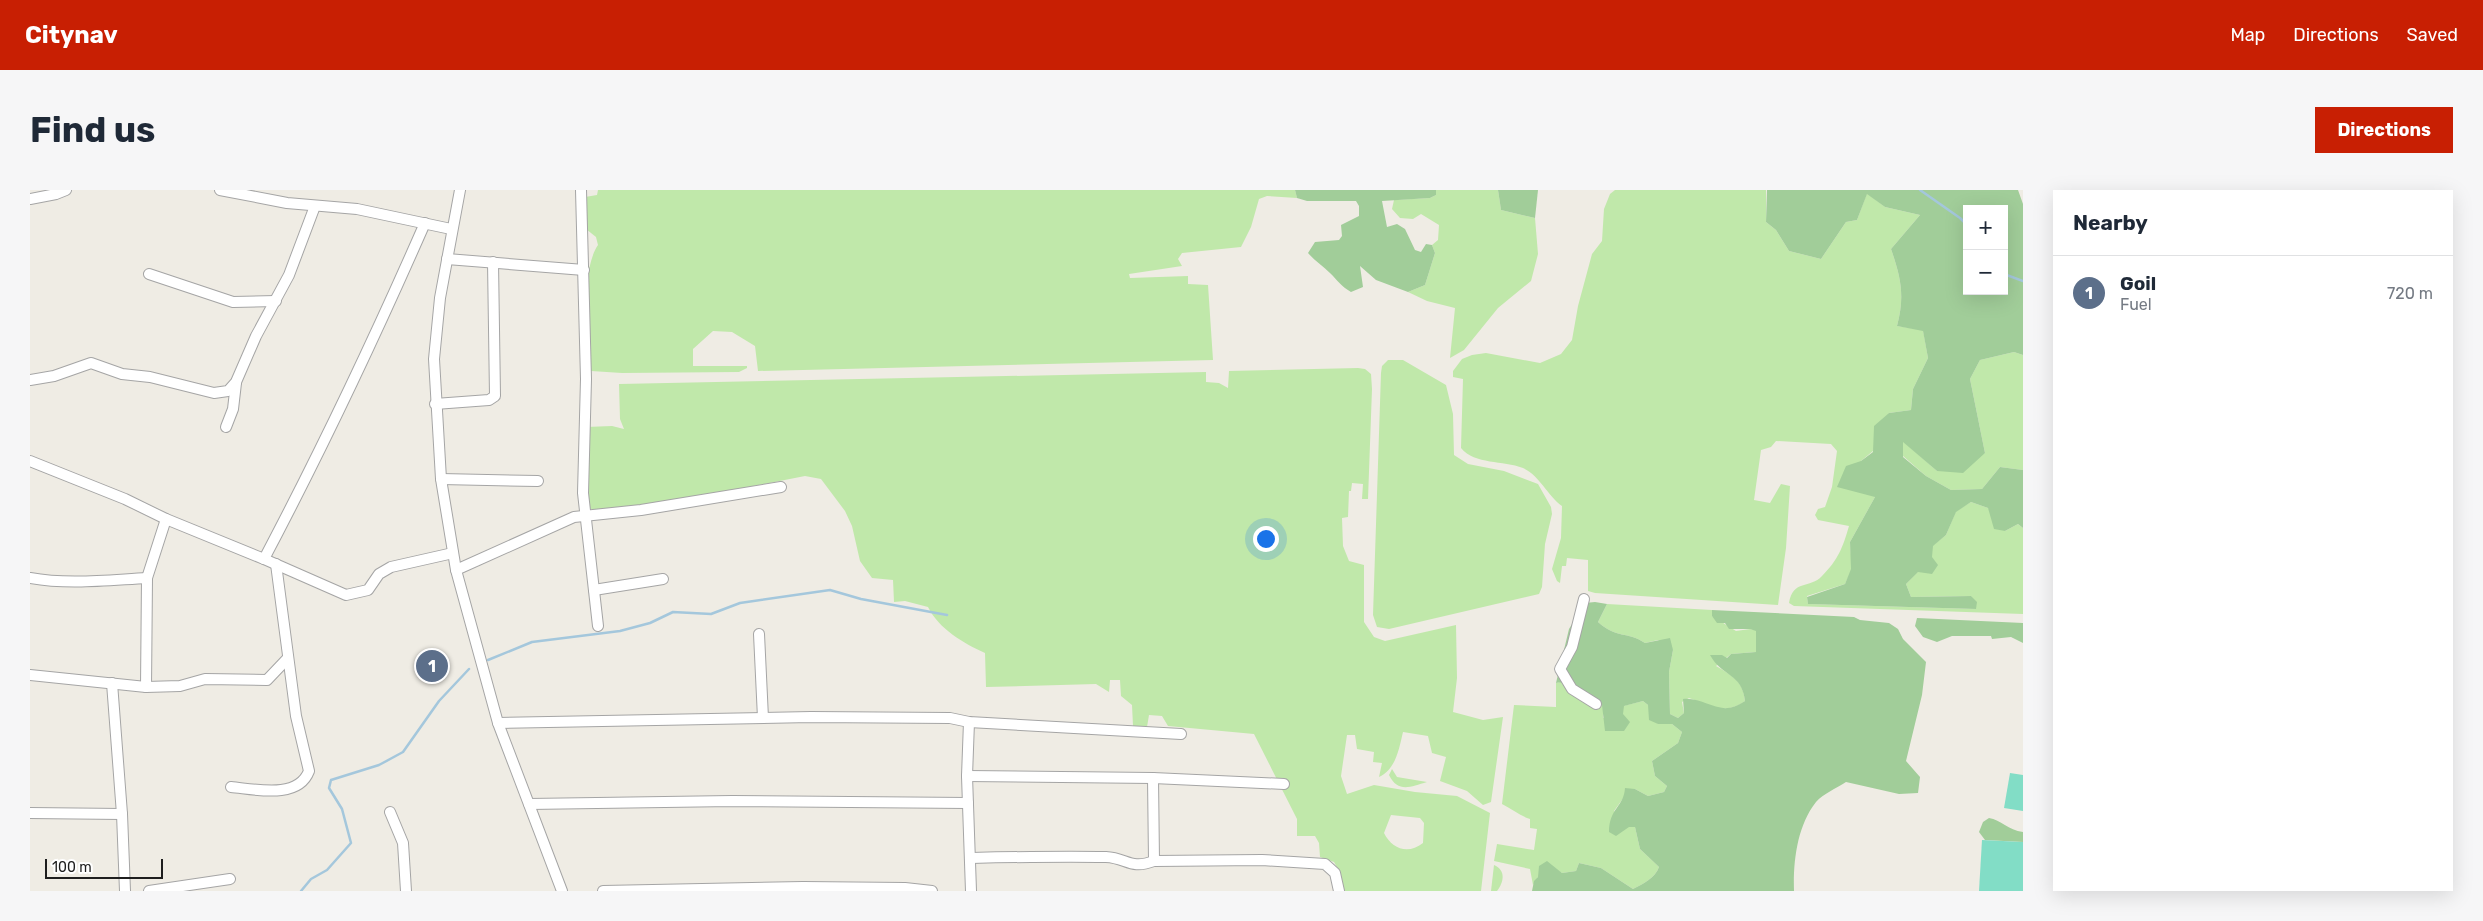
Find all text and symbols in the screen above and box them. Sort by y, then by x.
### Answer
text: Citynav [25,21,118,49]
text: Map [2230,24,2265,46]
text: Directions [2293,24,2379,46]
text: Saved [2407,24,2458,46]
button: Directions [2315,107,2453,153]
text: Find us [30,109,155,151]
map controls [1963,205,2008,295]
button: + [1963,205,2008,250]
text: Nearby [2073,210,2148,235]
button: − [1963,250,2008,295]
text: Goil [2120,272,2156,295]
text: 1 [2085,284,2093,303]
text: 720 m [2387,284,2433,303]
text: Fuel [2120,295,2152,314]
your location [1253,526,1279,552]
pin: 1 [416,647,448,685]
scale bar [45,856,162,879]
text: 100 m [52,859,92,876]

